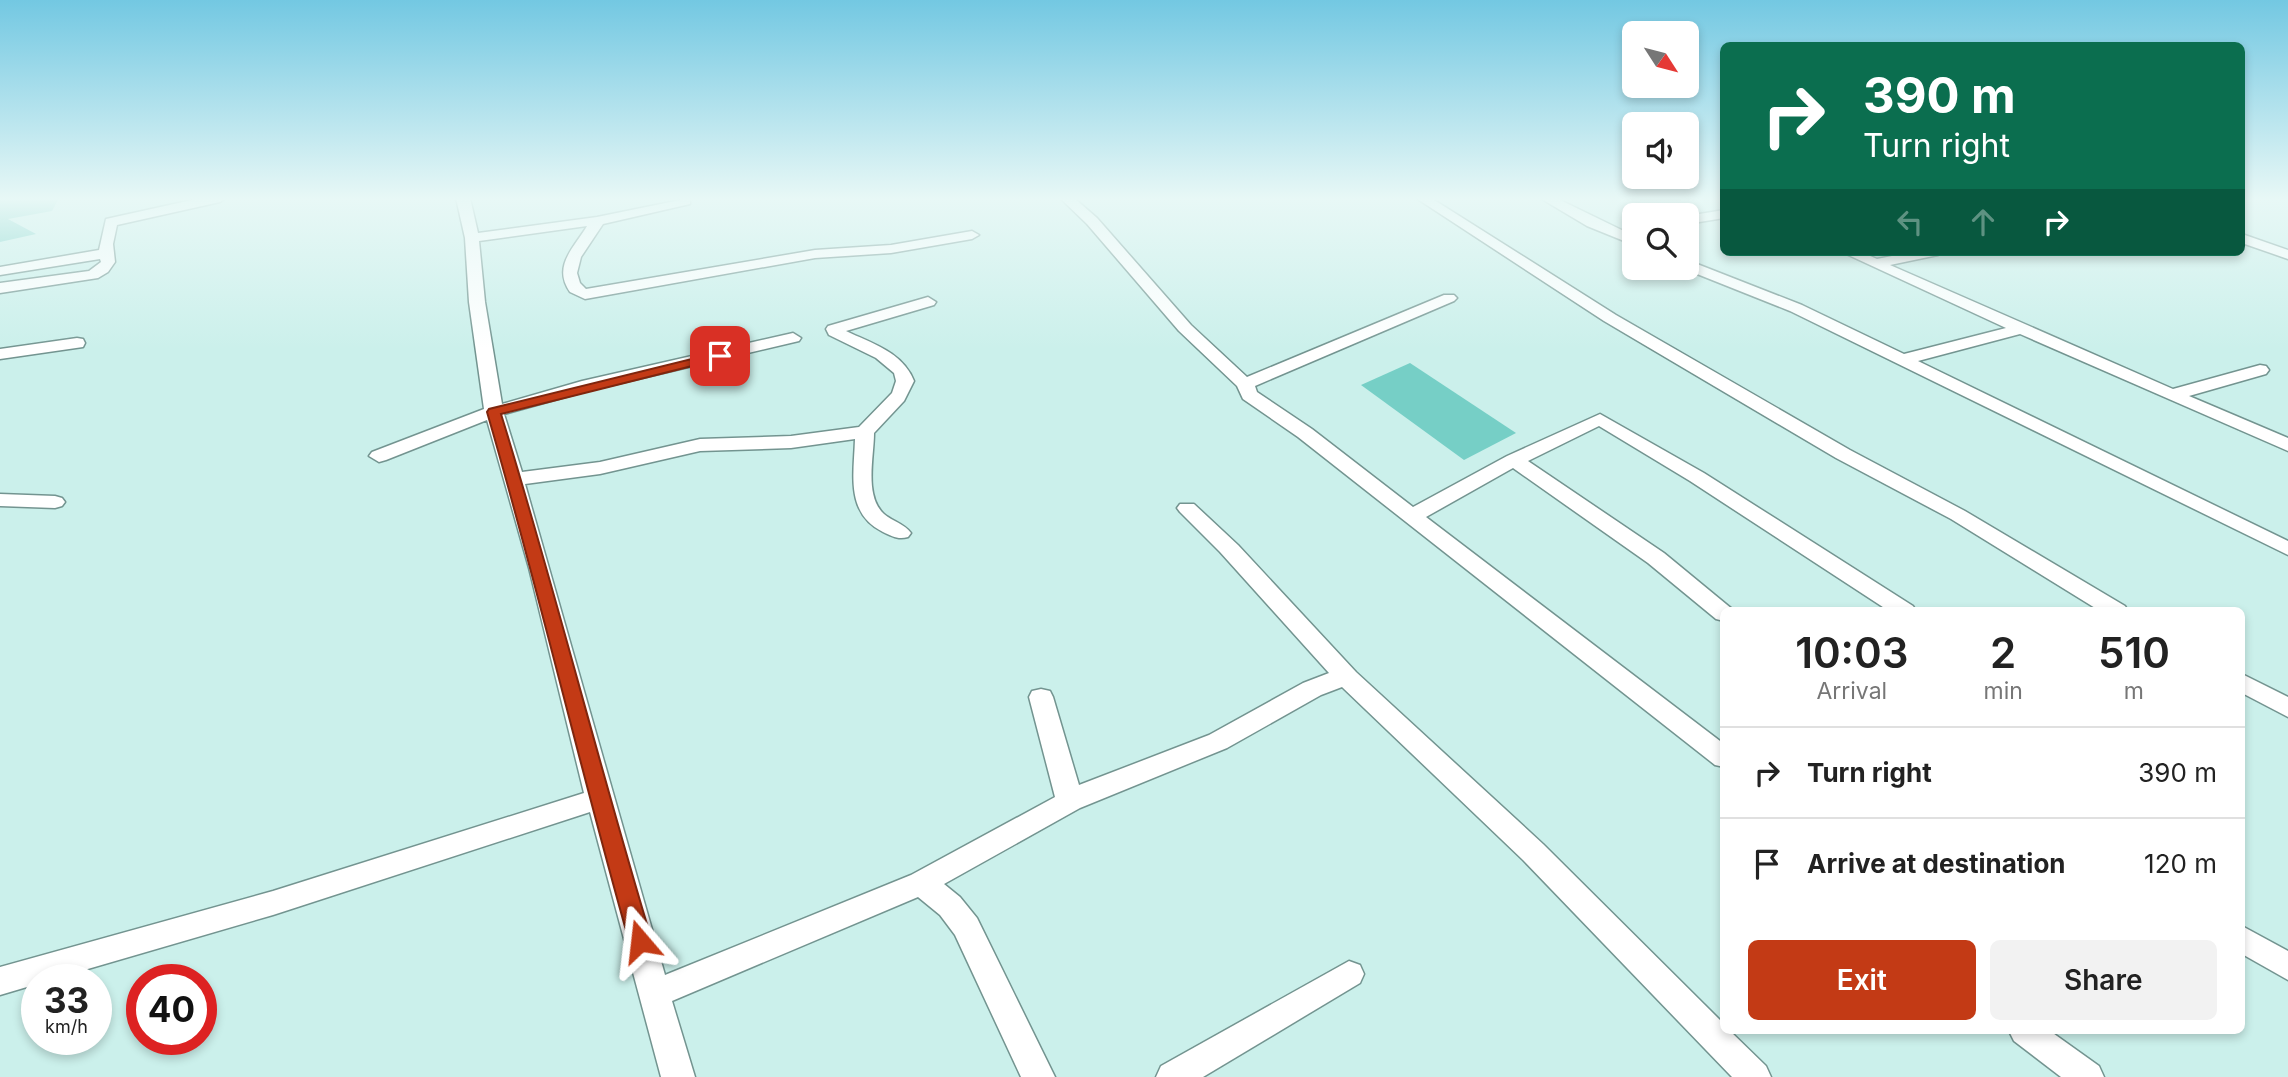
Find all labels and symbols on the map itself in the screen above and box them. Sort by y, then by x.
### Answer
north arrow [1622,21,1699,98]
pin [690,326,750,386]
position arrow [603,904,677,978]
speed limit sign: 40 [126,964,217,1055]

